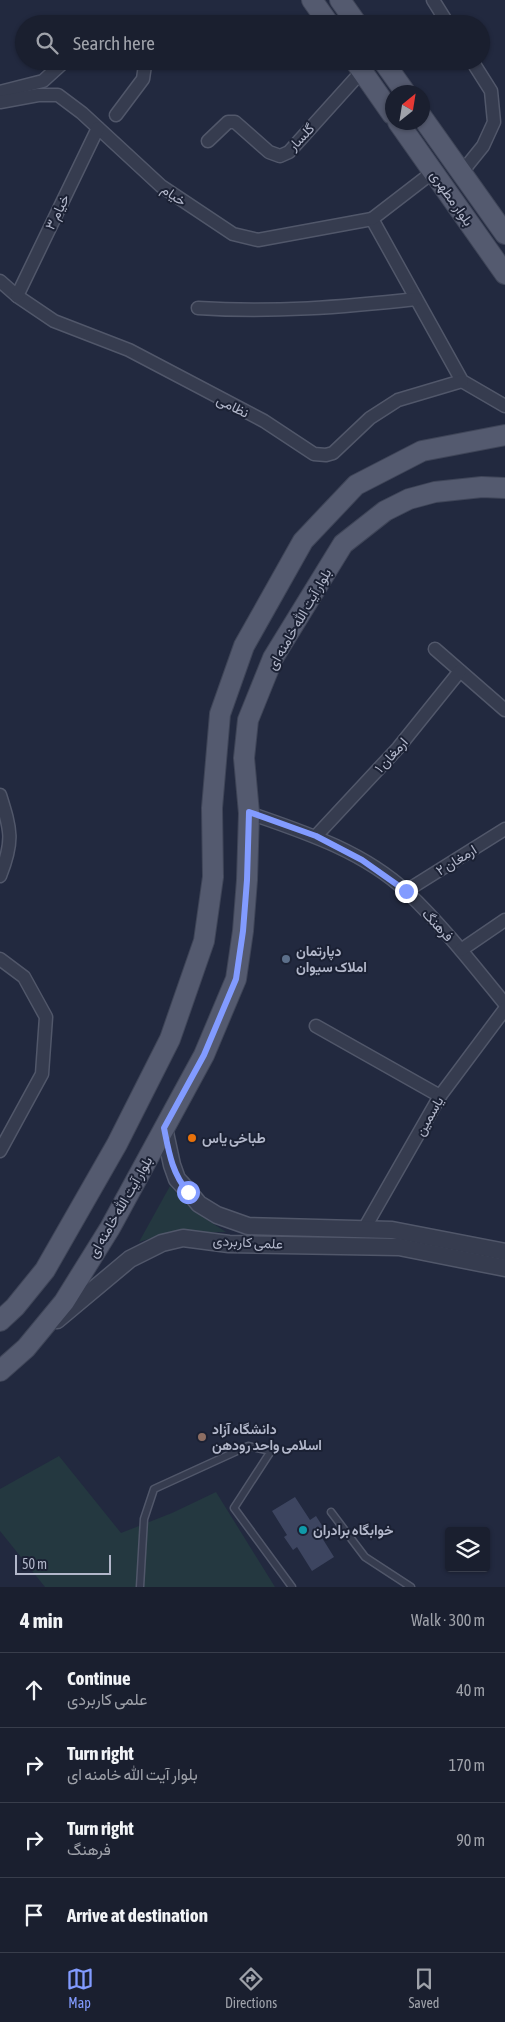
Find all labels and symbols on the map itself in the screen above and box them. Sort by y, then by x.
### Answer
north arrow [385,85,430,130]
street label: گلسار [284,120,318,155]
street label: بلوار مطهری [426,167,477,229]
street label: خیام [158,181,189,210]
street label: خیام ۳ [42,192,73,233]
street label: نظامی [214,391,252,422]
street label: بلوار آیت الله خامنه ای [263,565,335,673]
street label: ارمغان ۱ [371,734,412,776]
street label: ارمغان ۲ [433,841,480,880]
route end [395,880,418,903]
street label: فرهنگ [418,906,457,945]
place label: دپارتمان املاک سیوان [296,943,367,976]
marker: دپارتمان املاک سیوان [280,953,292,965]
street label: یاسمین [411,1093,447,1139]
place label: طباخی یاس [202,1130,266,1147]
marker: طباخی یاس [186,1132,198,1144]
street label: بلوار آیت الله خامنه ای [84,1153,156,1261]
route start [177,1181,200,1204]
street label: علمی کاربردی [212,1232,284,1253]
place label: دانشگاه آزاد اسلامی واحد رودهن [212,1421,322,1454]
marker: دانشگاه آزاد اسلامی واحد رودهن [196,1431,208,1443]
place label: خوابگاه برادران [313,1522,394,1539]
marker: خوابگاه برادران [297,1524,309,1536]
scale bar [15,1552,111,1575]

